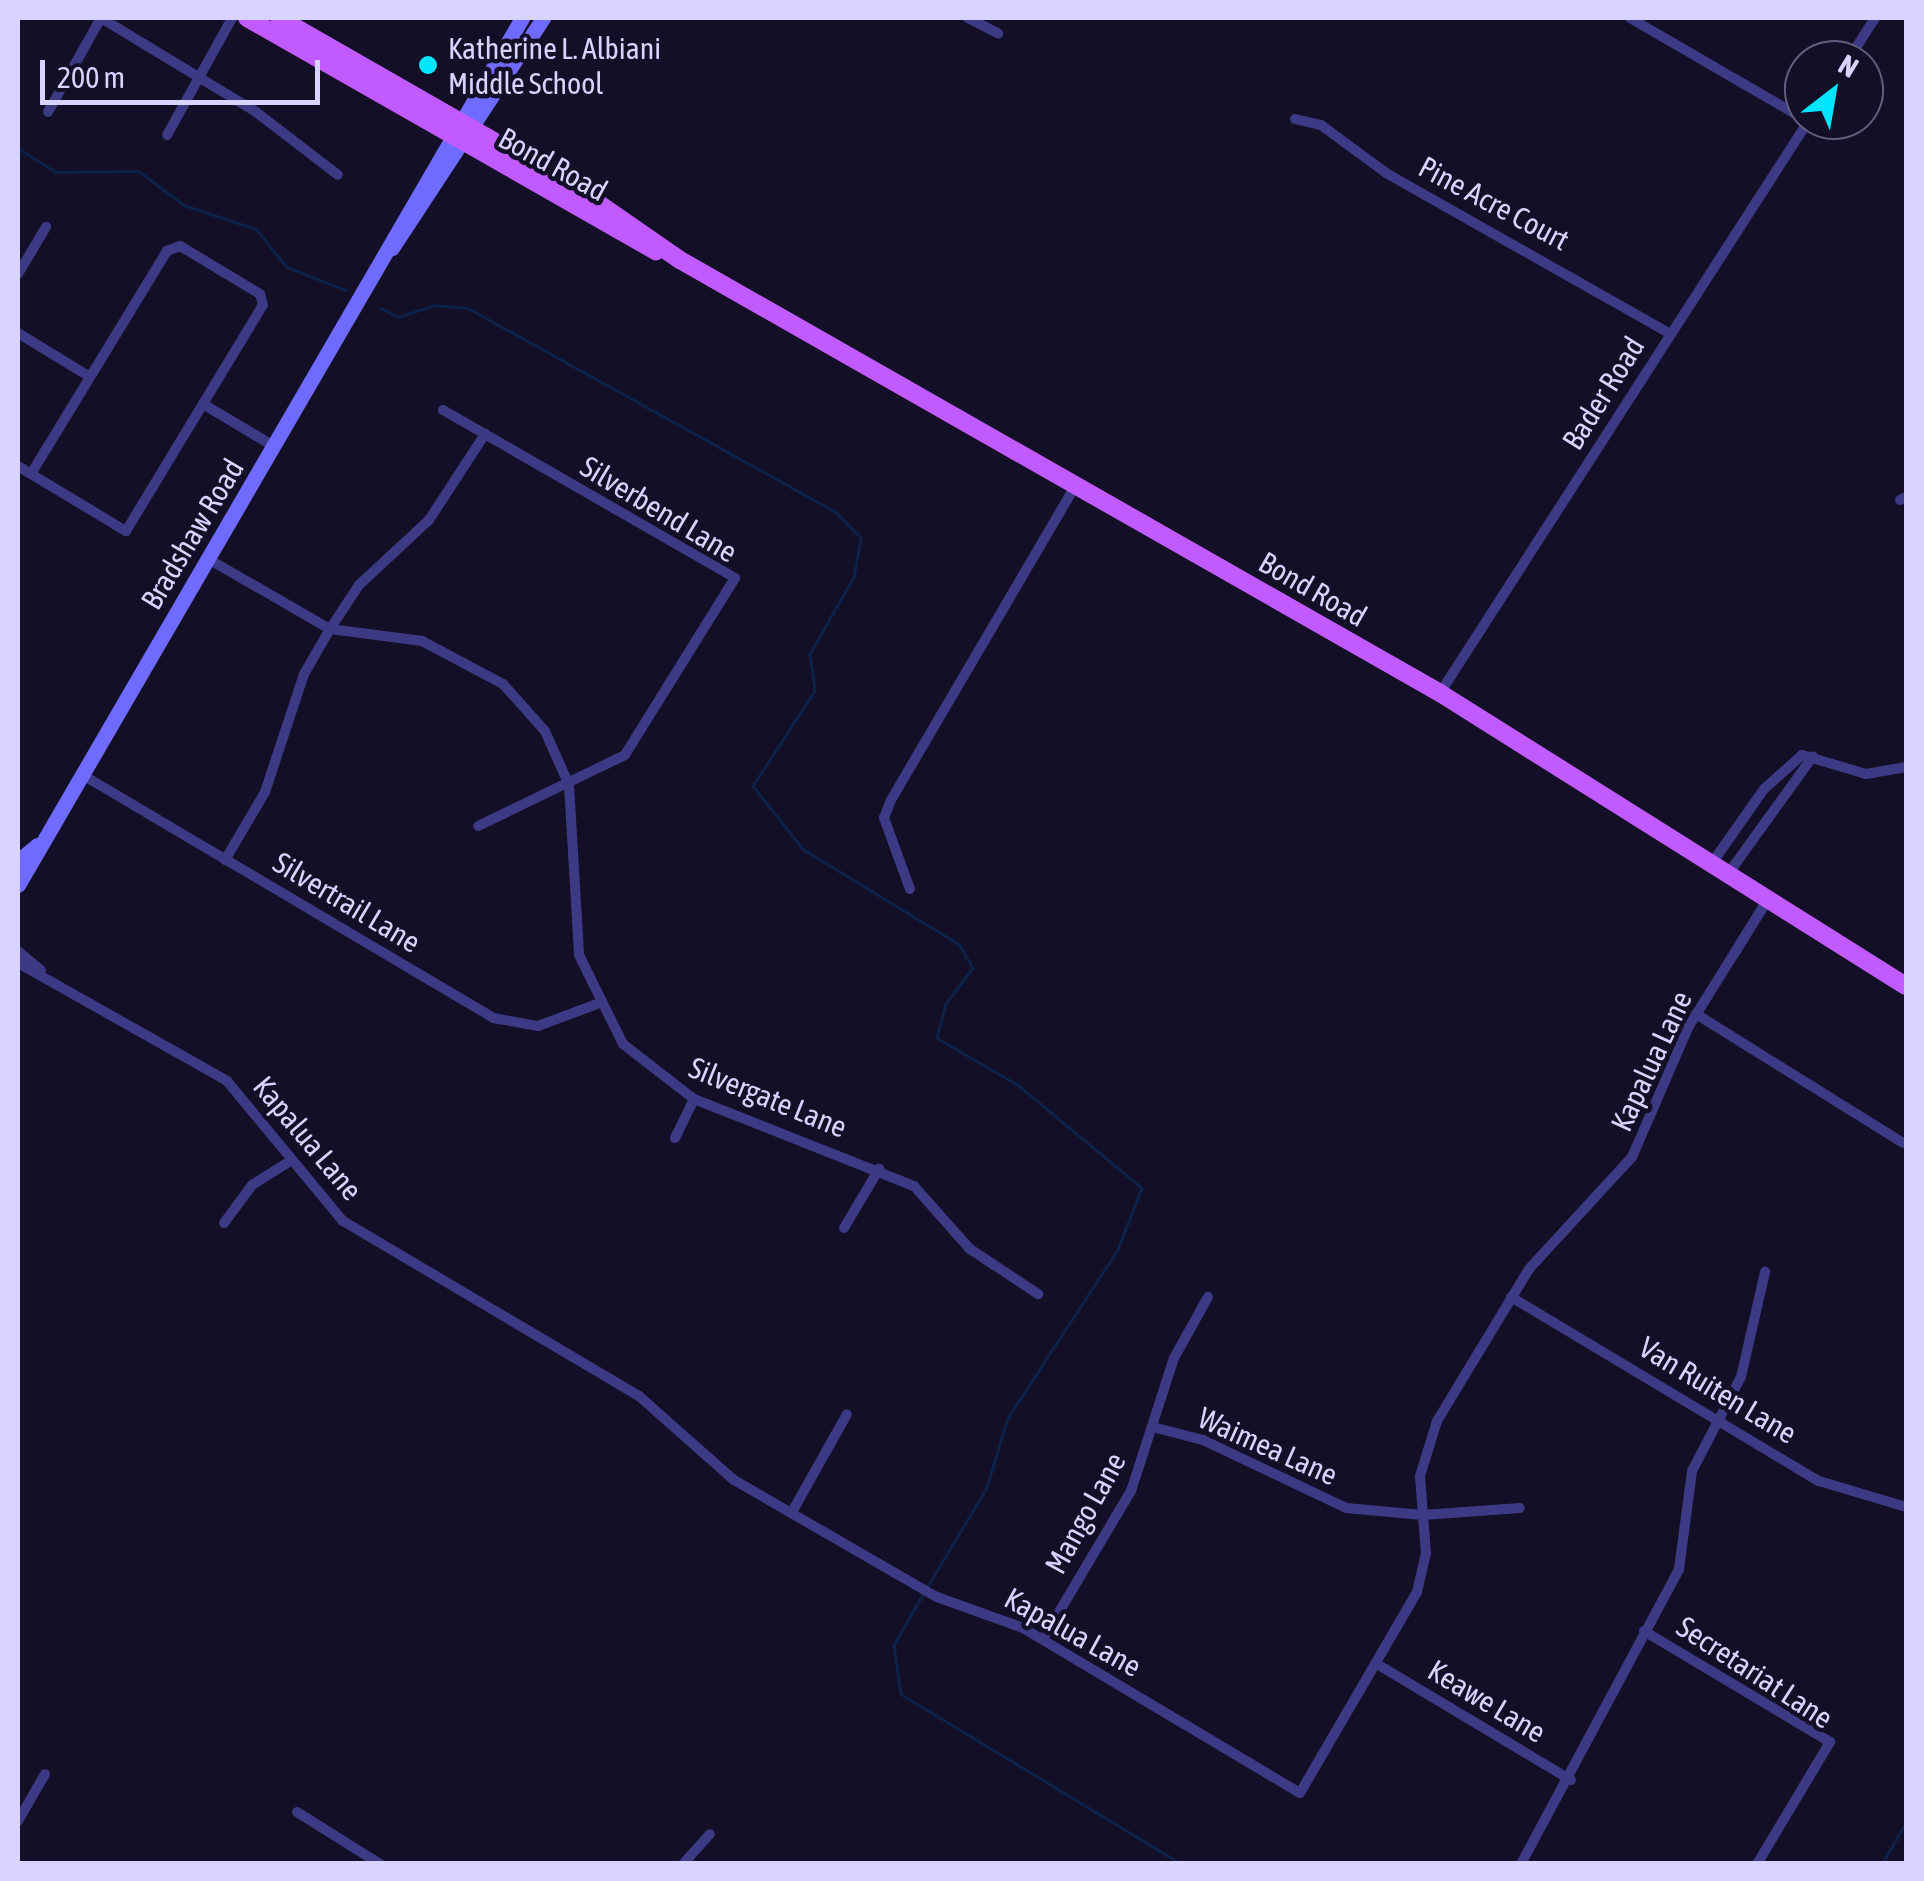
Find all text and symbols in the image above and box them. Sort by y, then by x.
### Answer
place label: Katherine L. Albiani Middle School [448,30,661,100]
scale bar [45,40,325,102]
north arrow [1784,40,1884,140]
text: N [1833,48,1864,84]
marker: Katherine L. Albiani Middle School [417,54,439,76]
text: 200 m [57,60,125,94]
street label: Bond Road [492,120,614,208]
street label: Pine Acre Court [1413,148,1575,258]
street label: Bader Road [1554,330,1652,456]
street label: Silverbend Lane [574,448,744,570]
street label: Bradshaw Road [133,452,251,616]
street label: Bond Road [1253,544,1373,634]
street label: Silvertrail Lane [267,844,427,960]
street label: Kapalua Lane [1603,985,1699,1137]
street label: Silvergate Lane [684,1049,852,1145]
street label: Kapalua Lane [246,1069,370,1207]
street label: Van Ruiten Lane [1633,1329,1803,1451]
street label: Waimea Lane [1193,1399,1343,1493]
street label: Mango Lane [1037,1446,1133,1580]
street label: Kapalua Lane [998,1580,1148,1684]
street label: Secretariat Lane [1670,1608,1840,1736]
street label: Keawe Lane [1422,1652,1552,1750]

